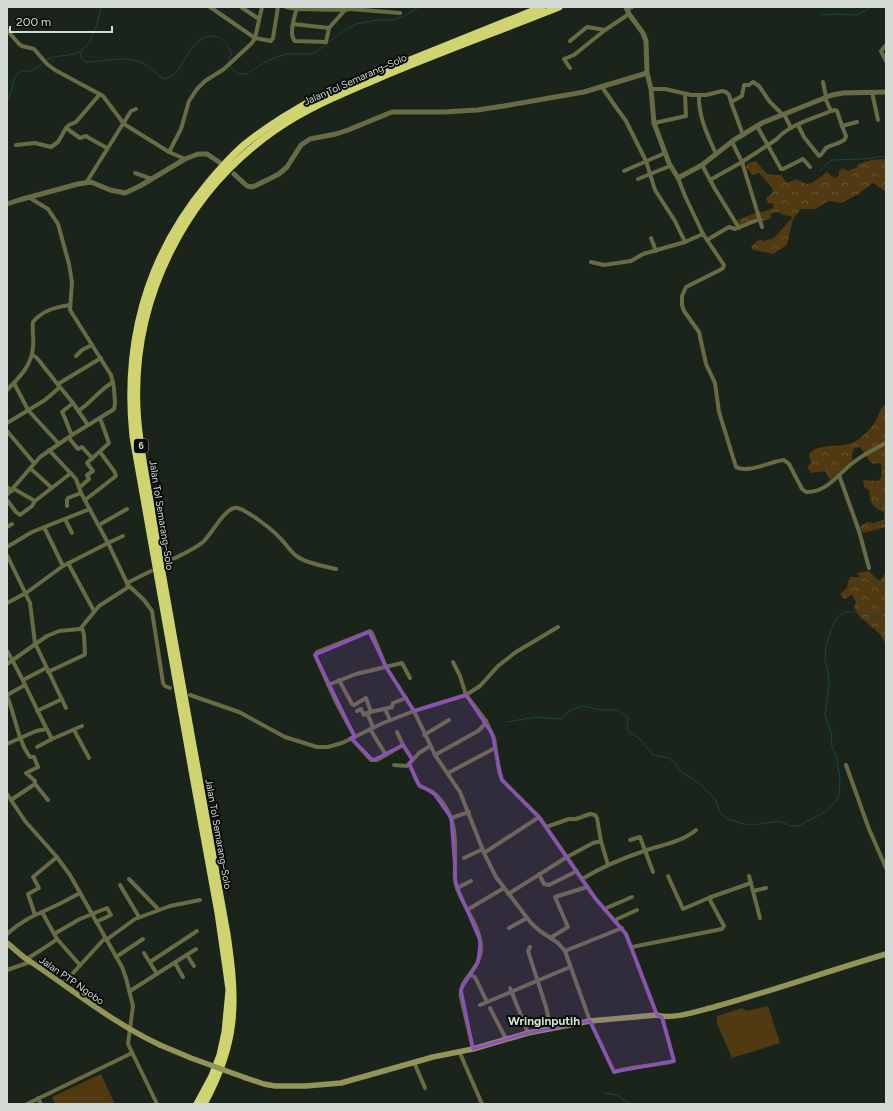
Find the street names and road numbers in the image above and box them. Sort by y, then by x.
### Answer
street label: Jalan Tol Semarang–Solo [302,51,409,108]
road number: 6 [134,439,148,453]
street label: Jalan Tol Semarang–Solo [146,459,177,571]
street label: Jalan Tol Semarang–Solo [202,778,235,890]
street label: Jalan PTP Ngobo [37,953,107,1008]

